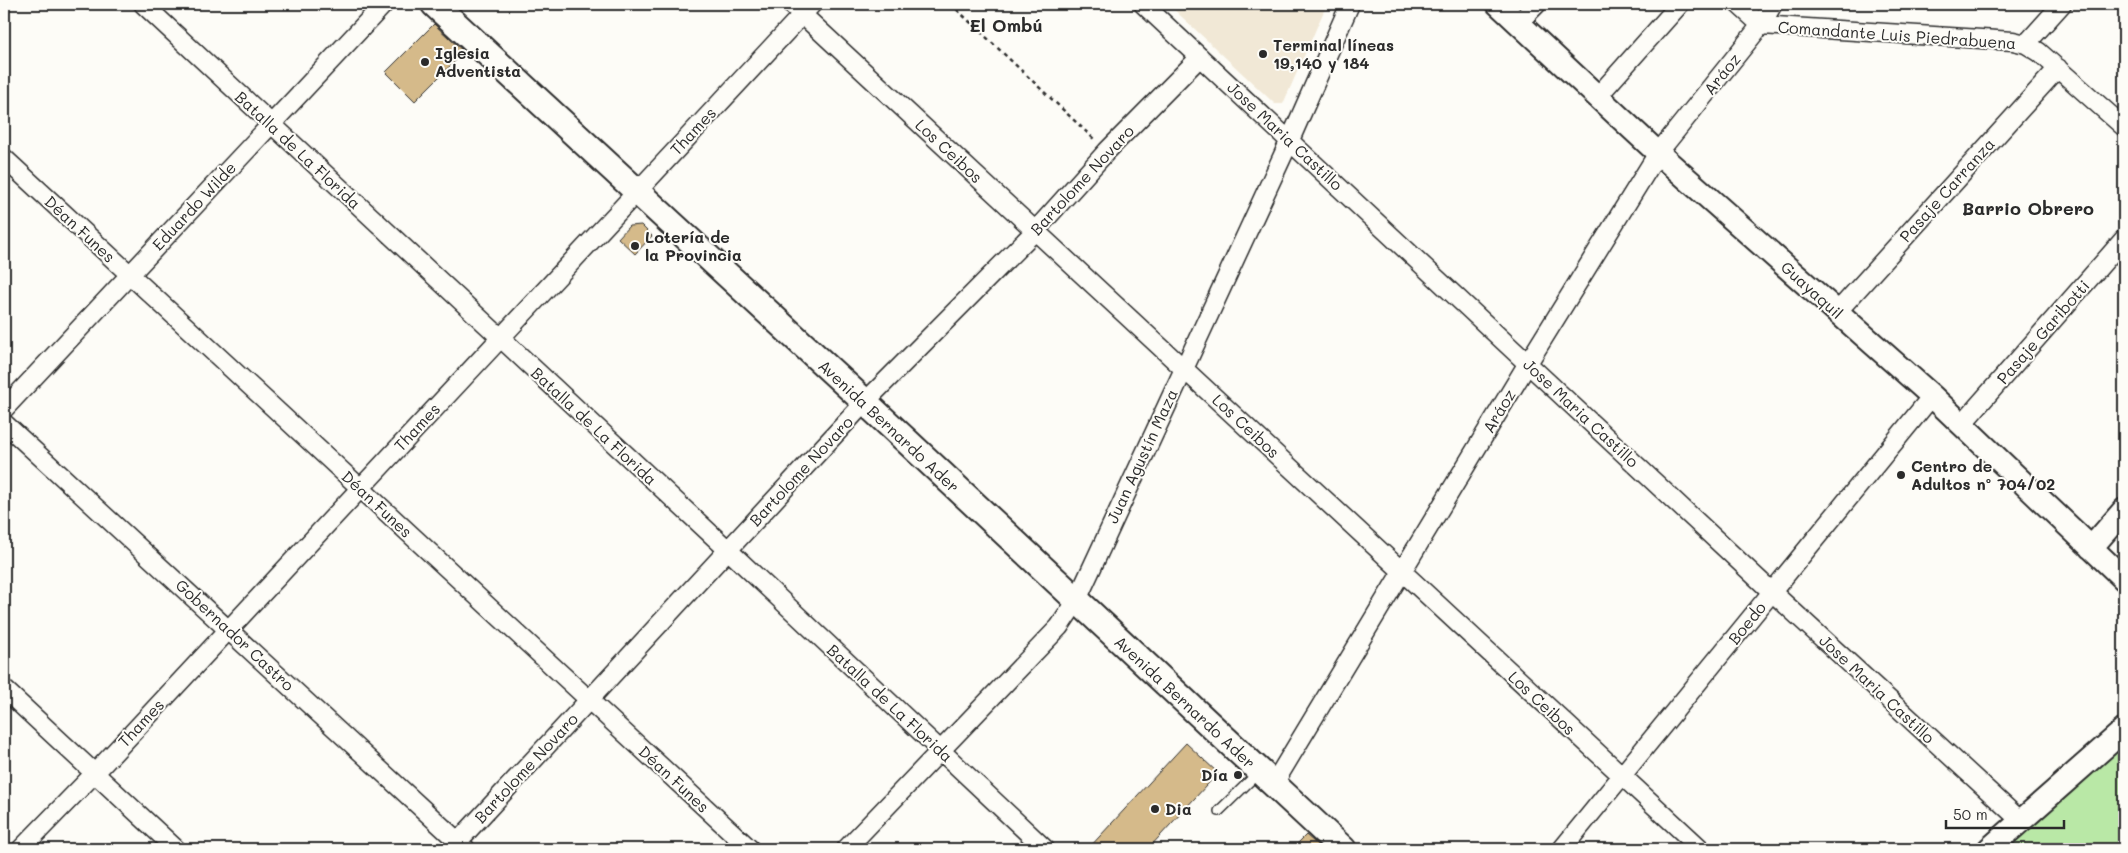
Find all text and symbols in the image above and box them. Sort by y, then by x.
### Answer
district label: El Ombú [969,13,1043,37]
street label: Comandante Luis Piedrabuena [1777,16,2017,53]
place label: Terminal líneas 19,140 y 184 [1273,34,1394,73]
place label: Iglesia Adventista [435,42,521,81]
marker: Terminal líneas 19,140 y 184 [1257,48,1269,60]
street label: Aráoz [1699,49,1745,99]
marker: Iglesia Adventista [419,56,431,68]
street label: Jose Maria Castillo [1223,77,1348,195]
street label: Batalla de La Florida [231,86,366,213]
street label: Thames [665,102,720,159]
street label: Los Ceibos [911,114,987,187]
street label: Bartolome Novaro [1025,120,1138,239]
street label: Pasaje Carranza [1894,133,1999,246]
street label: Eduardo Wilde [147,157,240,254]
street label: Déan Funes [41,191,120,267]
district label: Barrio Obrero [1962,196,2094,220]
place label: Lotería de la Provincia [645,226,742,265]
marker: Lotería de la Provincia [629,240,641,252]
street label: Guayaquil [1777,256,1848,323]
street label: Pasaje Garibotti [1992,275,2094,388]
street label: Jose Maria Castillo [1519,354,1644,472]
street label: Avenida Bernardo Ader [814,355,964,497]
street label: Batalla de La Florida [527,362,662,489]
street label: Juan Agustín Maza [1101,385,1182,526]
street label: Aráoz [1477,385,1520,436]
street label: Los Ceibos [1208,389,1284,462]
street label: Thames [389,398,444,455]
street label: Bartolome Novaro [744,411,857,530]
place label: Centro de Adultos nº 704/02 [1911,455,2055,494]
street label: Déan Funes [338,466,417,542]
marker: Centro de Adultos nº 704/02 [1895,469,1907,481]
street label: Gobernador Castro [172,574,299,695]
street label: Boedo [1723,597,1770,648]
street label: Jose Maria Castillo [1815,630,1940,748]
street label: Avenida Bernardo Ader [1110,631,1260,773]
street label: Batalla de La Florida [823,639,958,766]
street label: Los Ceibos [1504,666,1580,739]
street label: Thames [113,694,168,751]
street label: Bartolome Novaro [469,708,582,827]
street label: Déan Funes [635,741,714,817]
place label: Día [1201,764,1228,785]
marker: Día [1232,769,1244,781]
place label: Dia [1165,798,1192,819]
scale bar [1946,798,2063,830]
marker: Dia [1149,803,1161,815]
text: 50 m [1953,804,1988,824]

